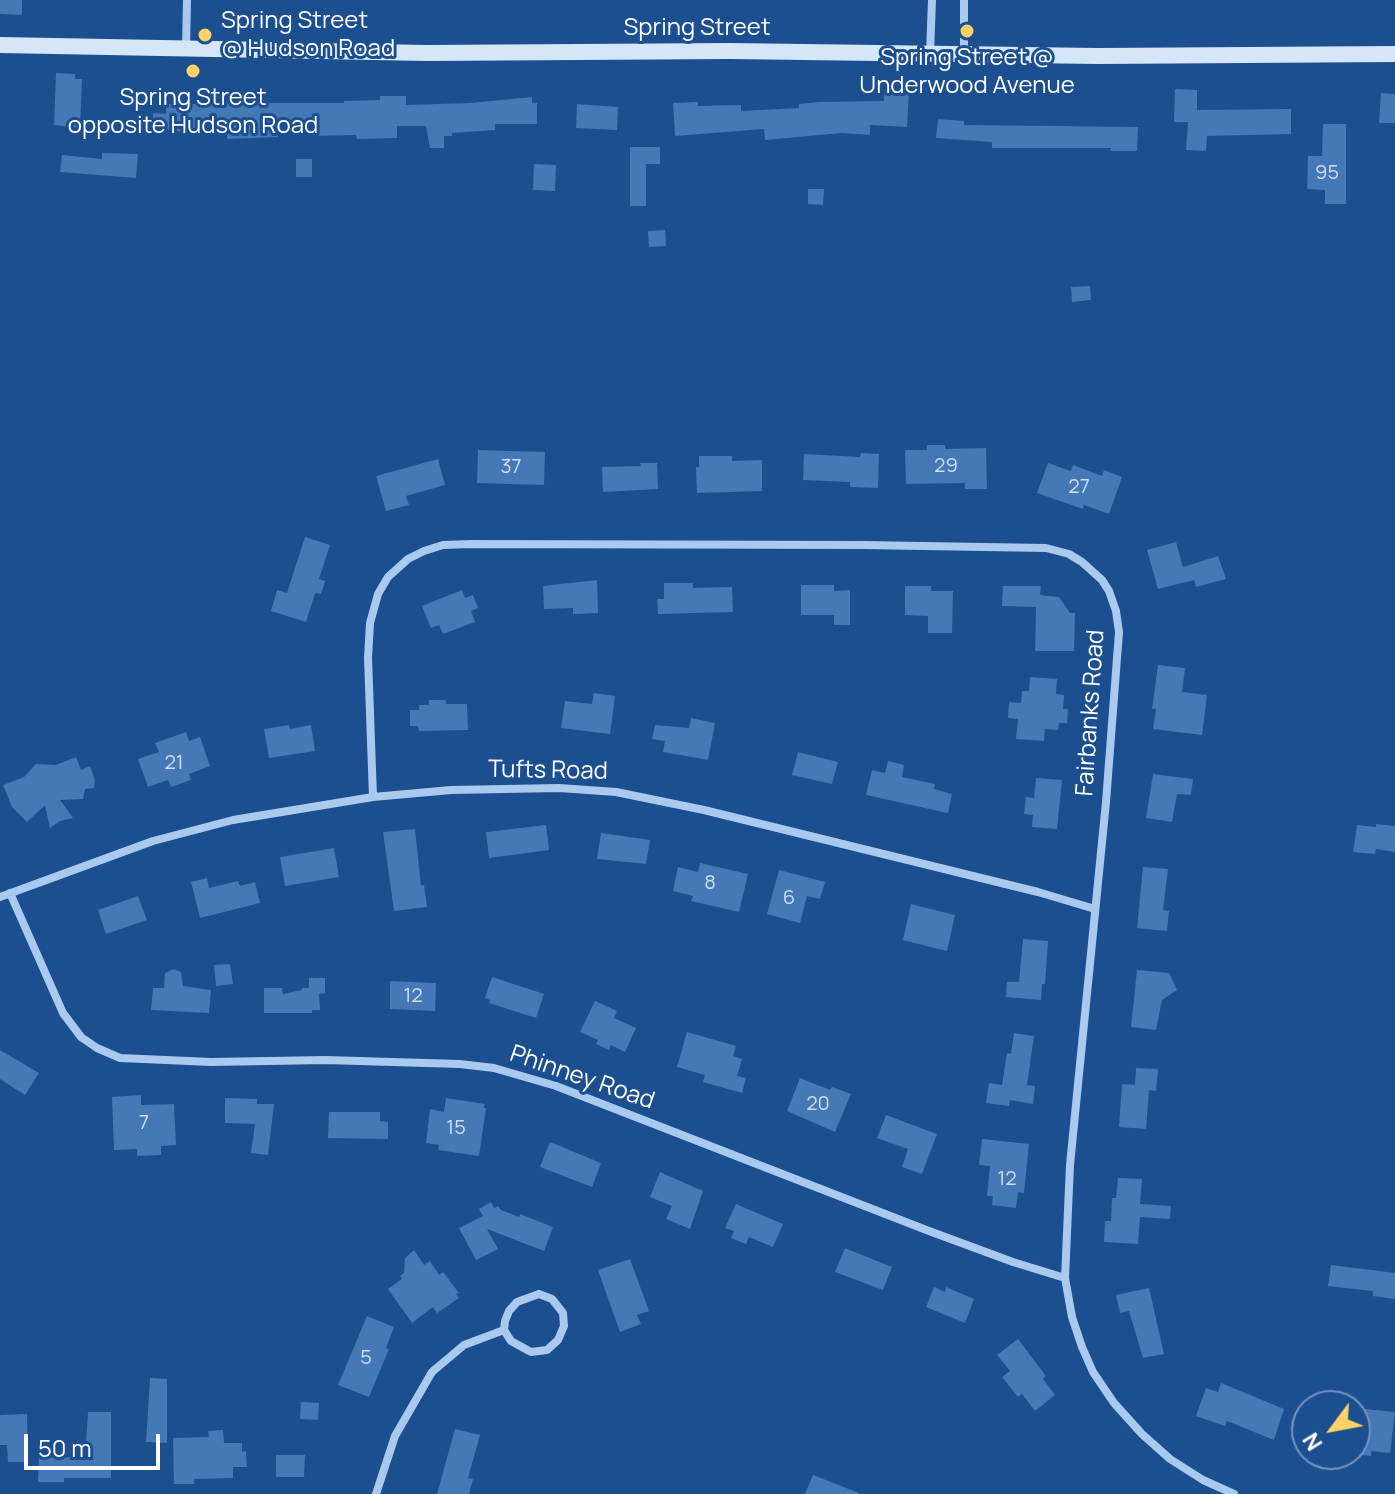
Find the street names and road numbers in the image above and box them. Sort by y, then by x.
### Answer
street label: Spring Street [623,14,771,42]
street label: Fairbanks Road [1071,629,1111,797]
street label: Tufts Road [488,756,608,786]
street label: Phinney Road [506,1040,658,1116]

